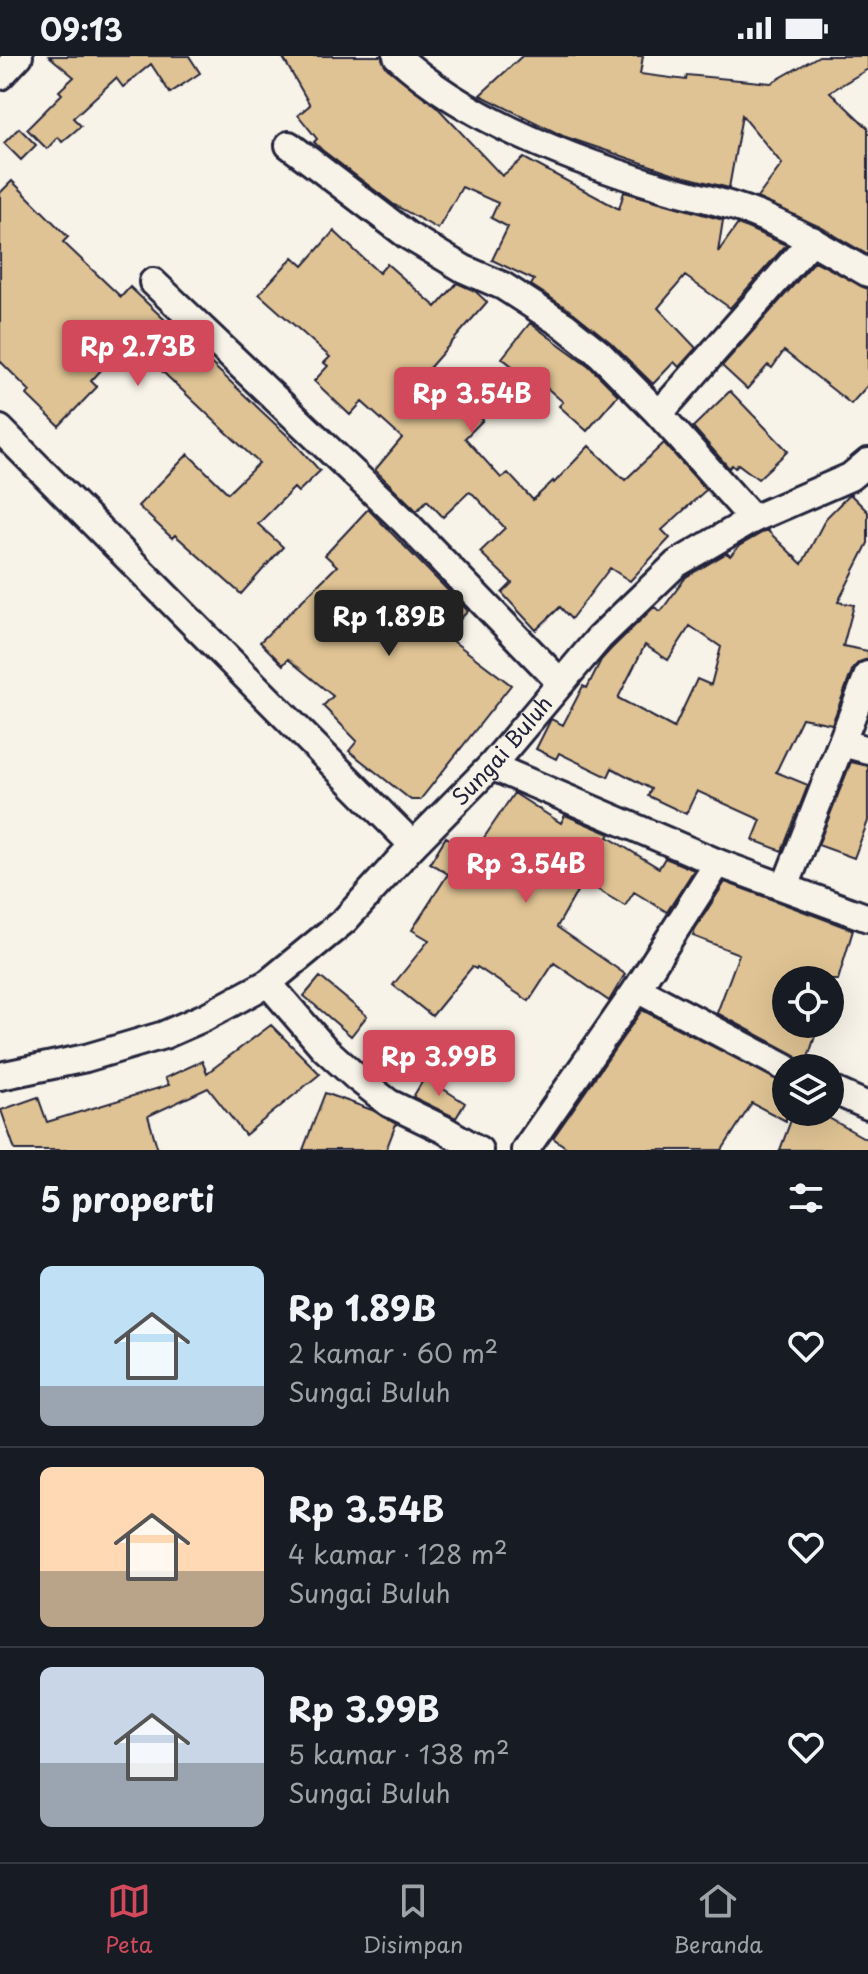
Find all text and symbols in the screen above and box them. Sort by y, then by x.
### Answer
text: 09:13 [40,6,123,51]
pin: Rp 2.73B [55,320,221,388]
text: Rp 2.73B [80,326,196,365]
pin: Rp 3.54B [389,367,555,435]
text: Rp 3.54B [412,373,532,412]
pin: Rp 1.89B [306,590,472,658]
text: Rp 1.89B [332,596,446,635]
street label: Sungai Buluh [443,687,559,812]
pin: Rp 3.54B [443,837,609,905]
text: Rp 3.54B [466,843,586,882]
map controls [772,966,844,1126]
button: locate [772,966,844,1038]
pin: Rp 3.99B [356,1030,522,1098]
text: Rp 3.99B [381,1036,497,1075]
button: layers [772,1054,844,1126]
text: 5 properti [40,1172,214,1224]
icon: filters [784,1176,828,1220]
text: Rp 1.89B [288,1281,436,1333]
icon: home [104,1298,200,1394]
icon: heart [784,1324,828,1368]
text: 2 kamar · 60 m² [288,1333,498,1372]
text: Sungai Buluh [288,1372,451,1411]
text: Rp 3.54B [288,1482,445,1534]
icon: home [104,1499,200,1595]
icon: heart [784,1525,828,1569]
text: 4 kamar · 128 m² [288,1534,508,1573]
text: Sungai Buluh [288,1573,451,1612]
text: Rp 3.99B [288,1682,440,1734]
icon: home [104,1699,200,1795]
icon: heart [784,1725,828,1769]
text: 5 kamar · 138 m² [288,1734,510,1773]
text: Sungai Buluh [288,1773,451,1812]
tab: Peta [105,1879,152,1960]
tab: Disimpan [363,1879,463,1960]
tab: Beranda [674,1879,763,1960]

